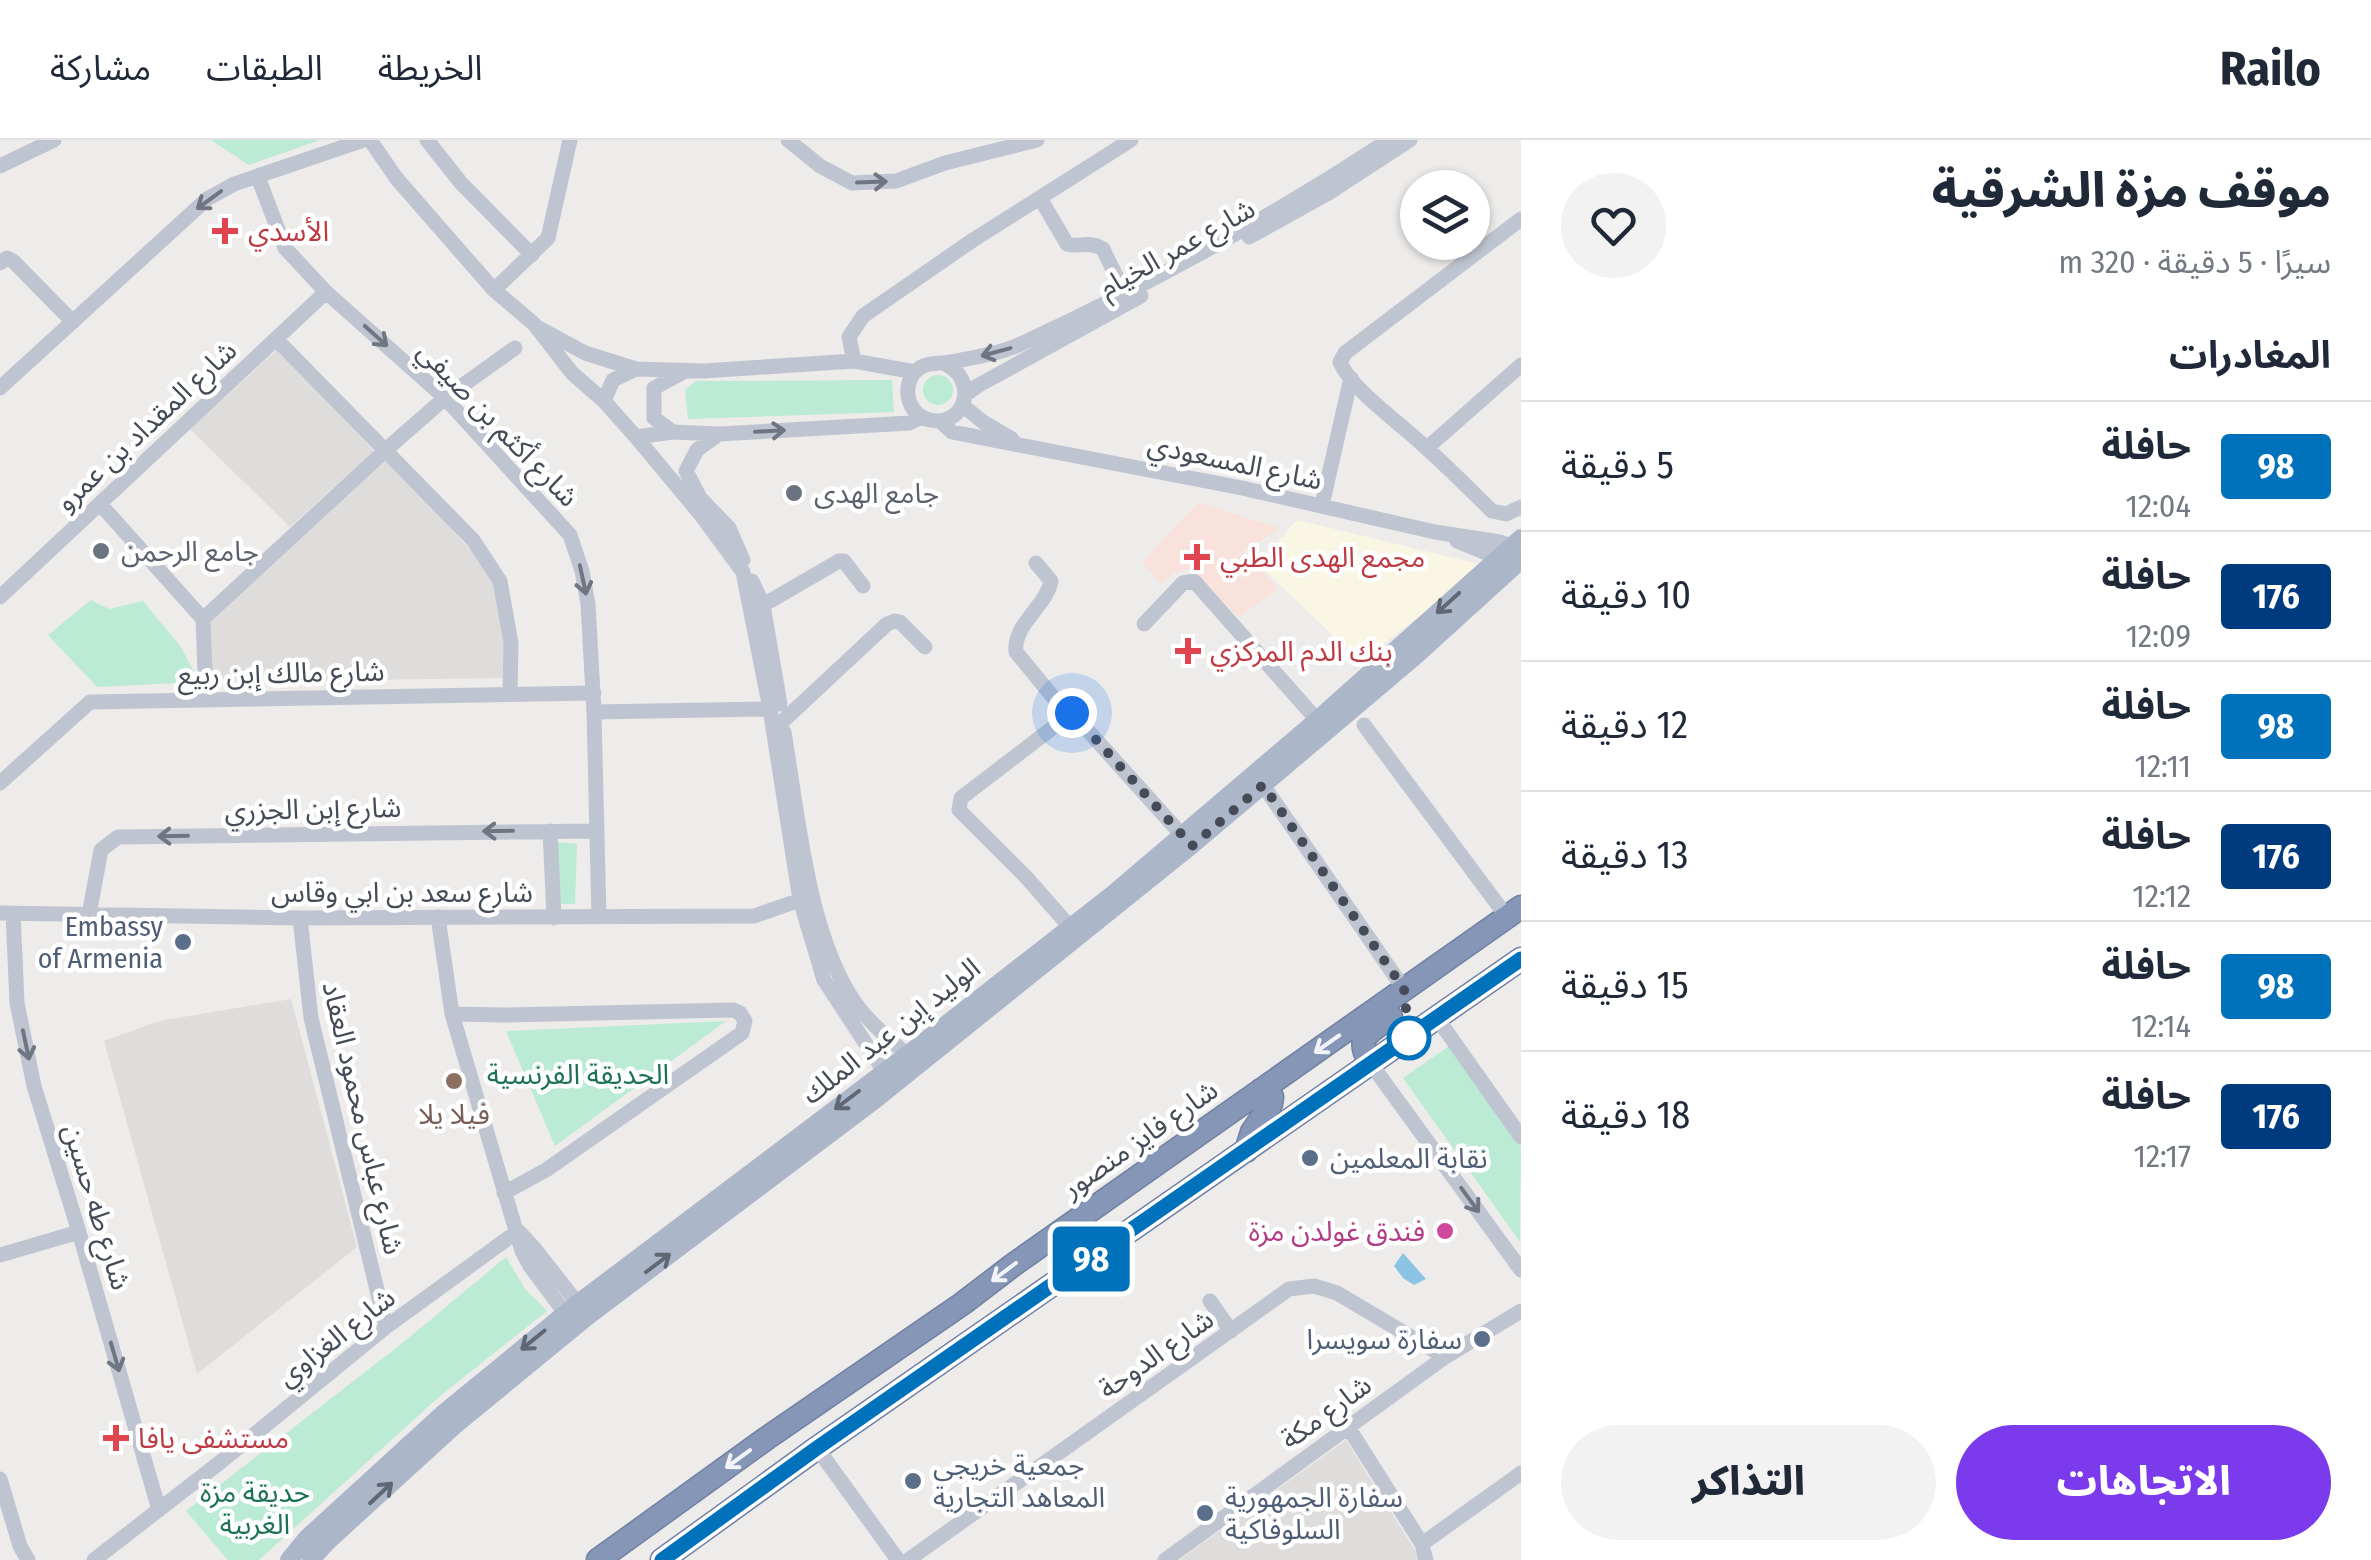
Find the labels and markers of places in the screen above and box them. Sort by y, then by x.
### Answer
place label: الأسدي [248,215,329,252]
marker: الأسدي [212,218,238,244]
place label: جامع الهدى [814,477,939,514]
marker: جامع الهدى [783,482,805,504]
place label: جامع الرحمن [121,535,259,572]
marker: جامع الرحمن [90,540,112,562]
place label: مجمع الهدى الطبي [1220,541,1425,578]
marker: مجمع الهدى الطبي [1184,544,1210,570]
place label: بنك الدم المركزي [1210,635,1393,672]
marker: بنك الدم المركزي [1175,638,1201,664]
place label: Embassy of Armenia [38,910,164,975]
marker: Embassy of Armenia [172,931,194,953]
unlabelled marker [1388,1017,1430,1059]
marker: فيلا يلا [443,1070,465,1092]
place label: فيلا يلا [418,1098,490,1131]
place label: نقابة المعلمين [1330,1142,1487,1175]
marker: نقابة المعلمين [1299,1147,1321,1169]
place label: فندق غولدن مزة [1248,1215,1425,1248]
marker: فندق غولدن مزة [1434,1220,1456,1242]
place label: سفارة سويسرا [1307,1323,1462,1356]
marker: سفارة سويسرا [1471,1328,1493,1350]
place label: مستشفى يافا [138,1422,289,1455]
marker: مستشفى يافا [103,1425,129,1451]
place label: جمعية خريجي المعاهد التجارية [933,1449,1105,1514]
marker: جمعية خريجي المعاهد التجارية [902,1470,924,1492]
place label: سفارة الجمهورية السلوفاكية [1225,1481,1403,1546]
marker: سفارة الجمهورية السلوفاكية [1194,1502,1216,1524]

